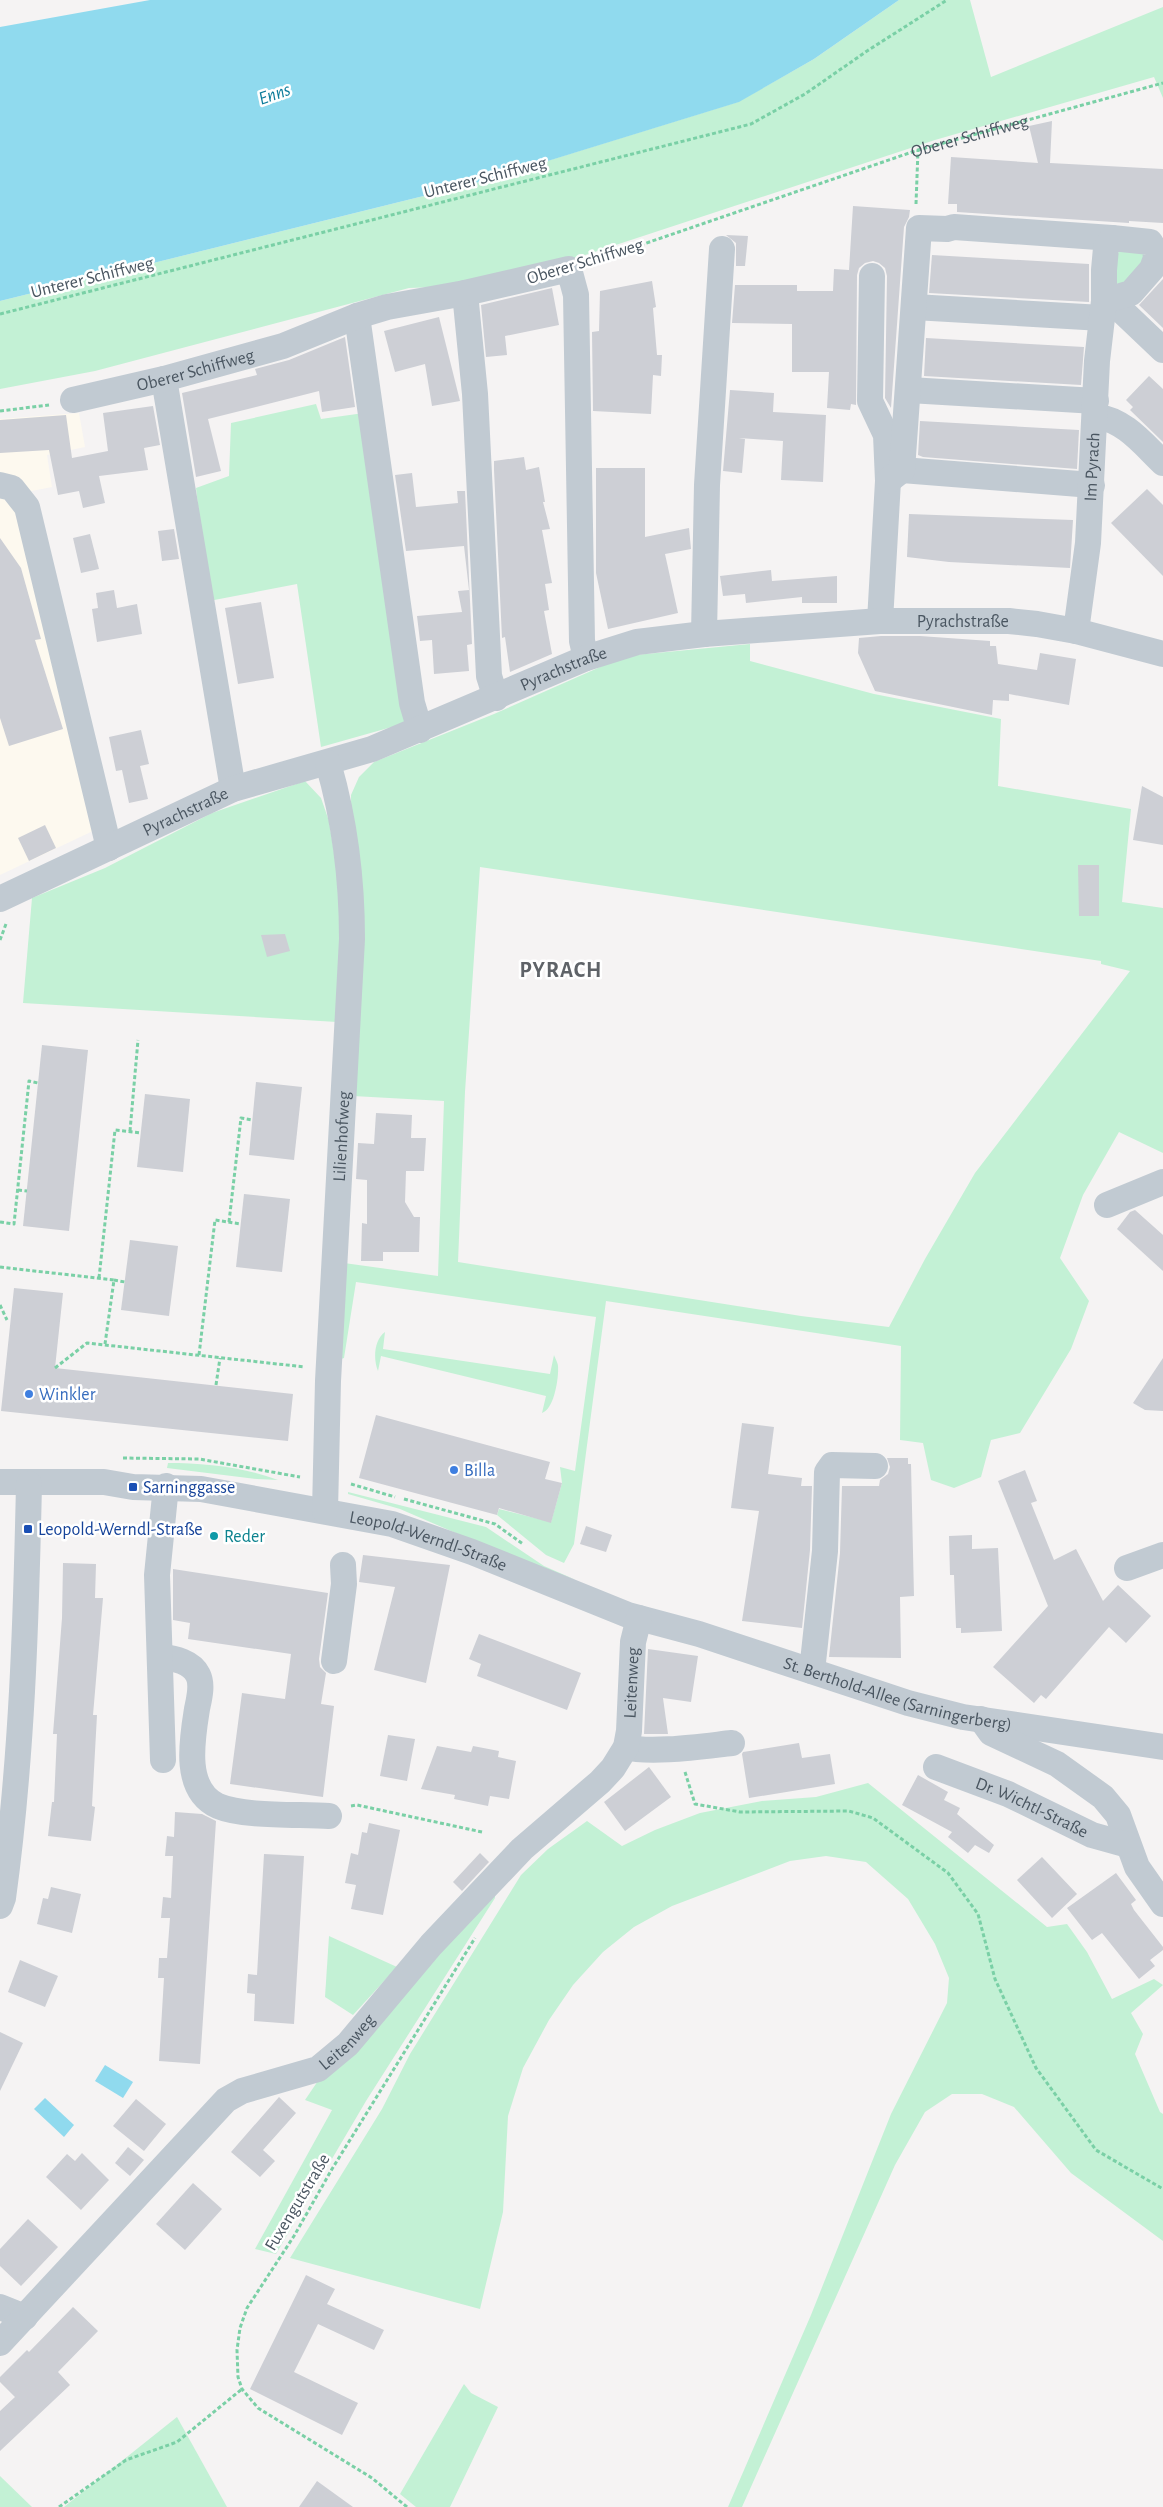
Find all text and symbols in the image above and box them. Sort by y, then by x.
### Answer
water label: Enns [256,80,293,109]
street label: Oberer Schiffweg [909,112,1031,162]
street label: Unterer Schiffweg [422,154,549,202]
street label: Oberer Schiffweg [525,236,646,288]
street label: Unterer Schiffweg [29,254,156,302]
street label: Oberer Schiffweg [135,346,256,395]
street label: Im Pyrach [1082,432,1103,502]
street label: Pyrachstraße [917,613,1009,631]
street label: Pyrachstraße [518,644,609,695]
street label: Pyrachstraße [140,785,231,840]
district label: PYRACH [520,959,602,981]
street label: Lilienhofweg [331,1090,354,1182]
place label: Winkler [39,1386,96,1404]
marker: Winkler [23,1388,35,1400]
place label: Billa [464,1462,495,1480]
marker: Billa [448,1464,460,1476]
place label: Sarninggasse [143,1479,235,1497]
marker: Sarninggasse [127,1481,139,1493]
street label: Leopold-Werndl-Straße [348,1508,509,1575]
place label: Leopold-Werndl-Straße [38,1521,203,1539]
marker: Leopold-Werndl-Straße [22,1523,34,1535]
place label: Reder [224,1528,265,1546]
marker: Reder [208,1530,220,1542]
street label: Leitenweg [622,1647,643,1719]
street label: St. Berthold-Allee (Sarningerberg) [781,1654,1013,1734]
street label: Dr. Wichtl-Straße [973,1775,1091,1842]
street label: Leitenweg [316,2011,379,2074]
street label: Fuxengutstraße [262,2151,334,2254]

